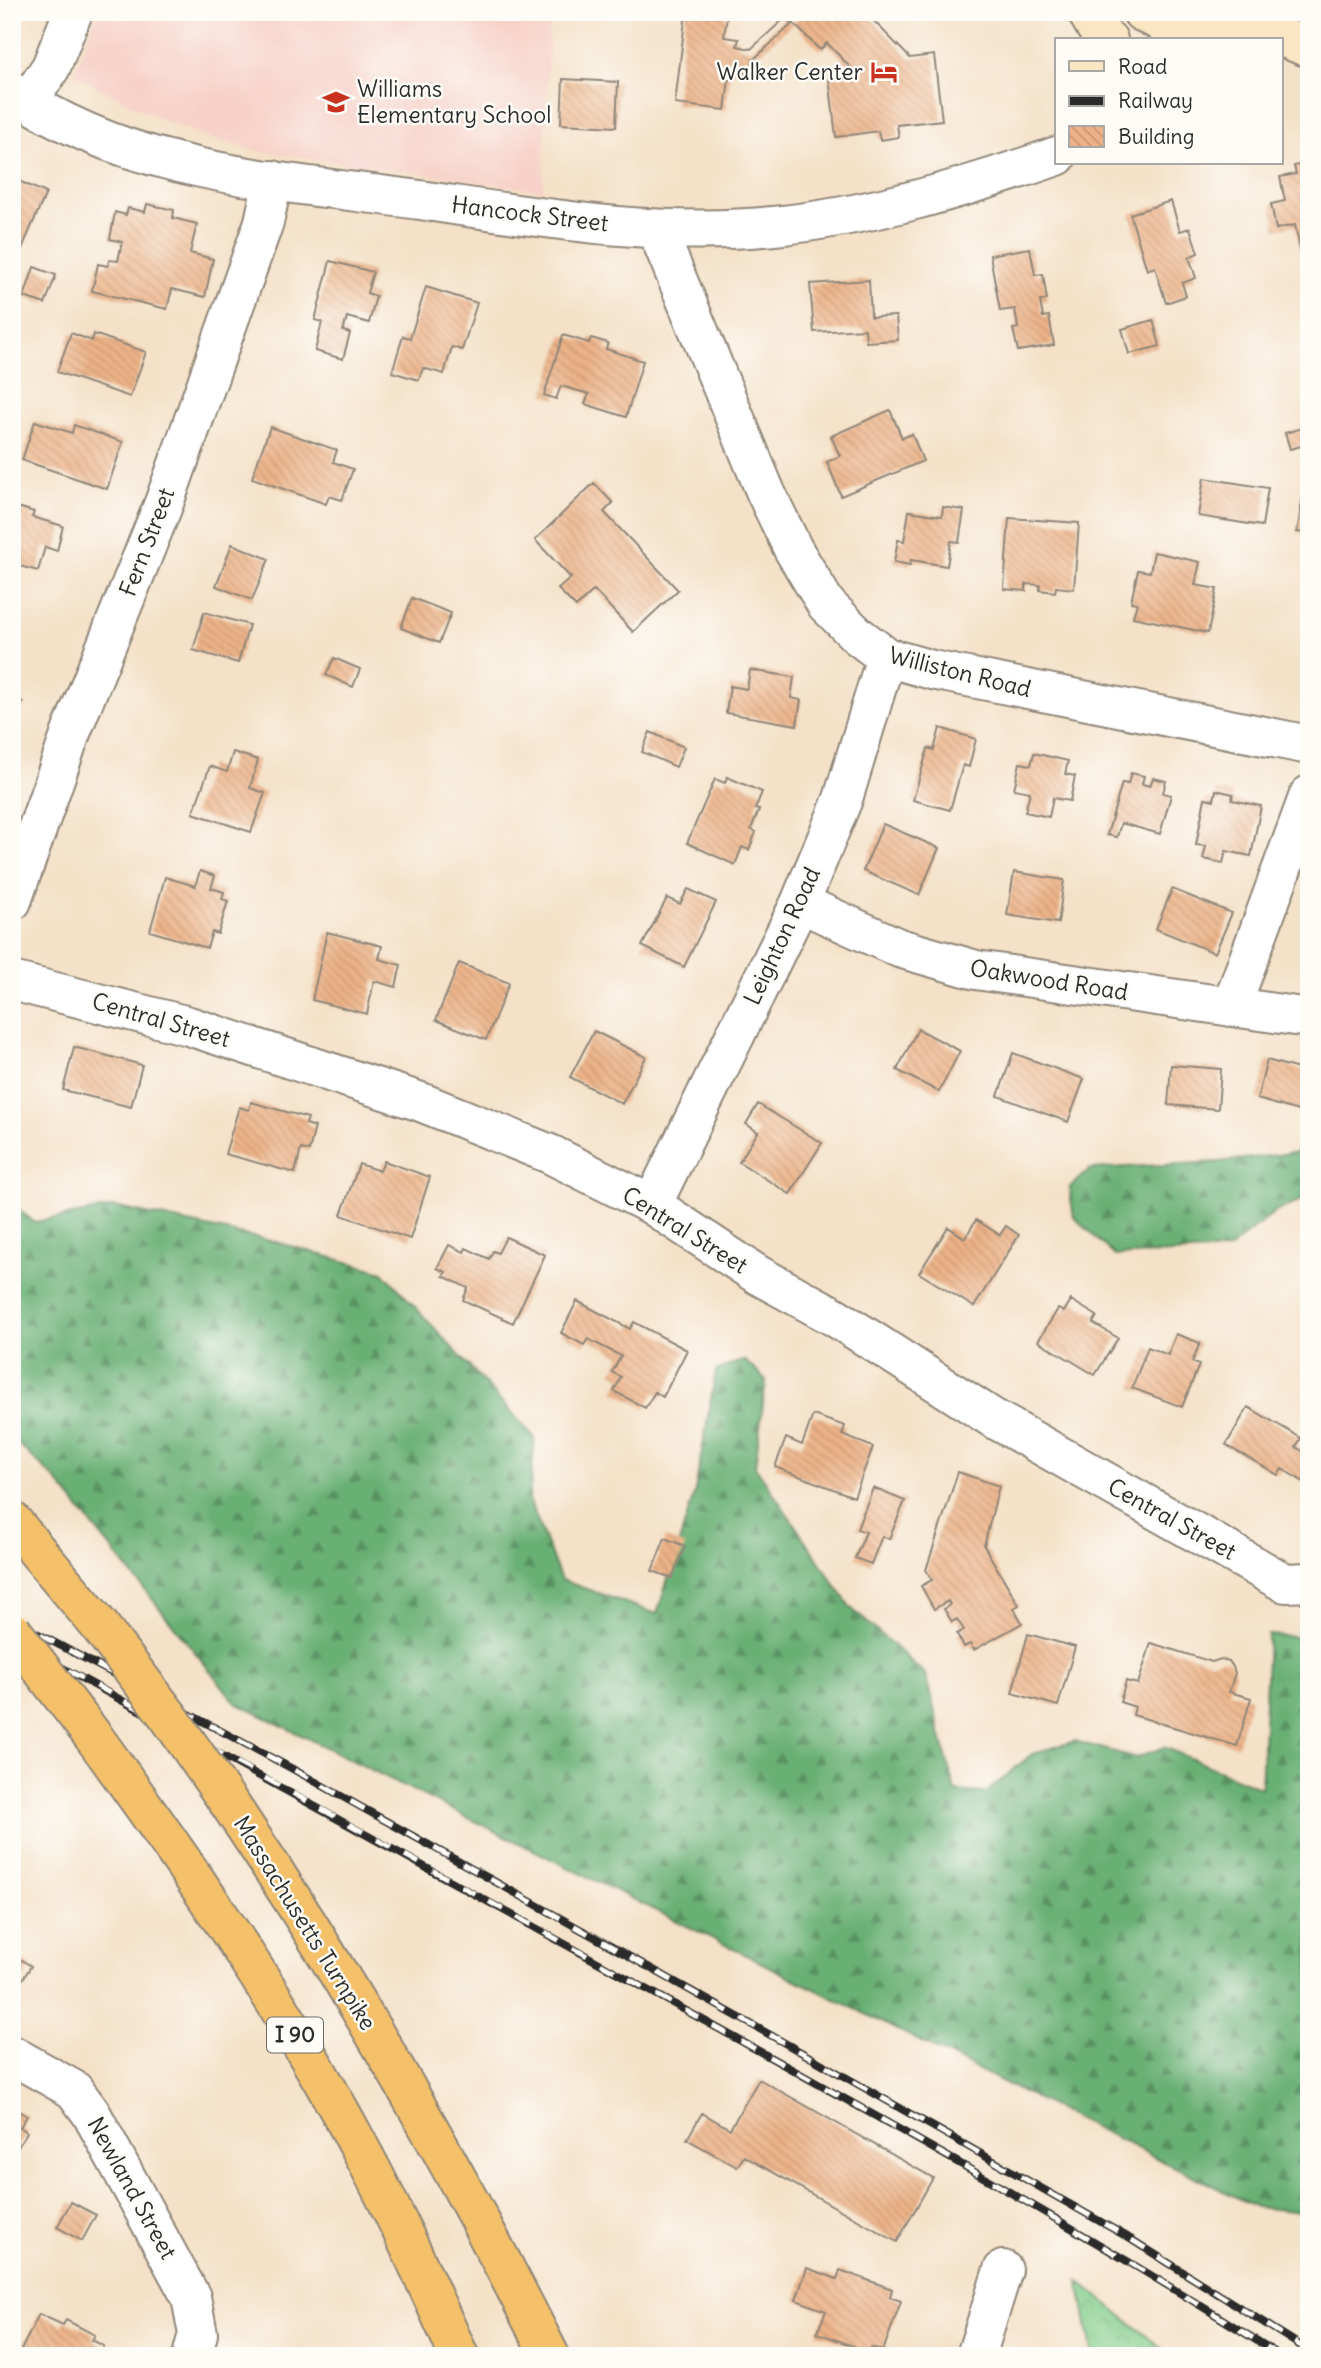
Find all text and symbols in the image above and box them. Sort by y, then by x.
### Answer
legend [1055,38,1282,164]
text: Road [1118,53,1167,80]
place label: Walker Center [716,57,864,86]
hotel icon: Walker Center [869,57,899,87]
place label: Williams Elementary School [357,74,551,129]
school or university icon: Williams Elementary School [321,87,351,117]
text: Railway [1118,87,1193,114]
text: Building [1118,123,1194,150]
street label: Hancock Street [450,190,610,238]
street label: Fern Street [113,483,181,600]
street label: Williston Road [886,640,1034,703]
street label: Leighton Road [737,862,826,1009]
street label: Oakwood Road [968,953,1130,1006]
street label: Central Street [89,986,234,1053]
street label: Central Street [617,1180,753,1280]
street label: Central Street [1103,1471,1242,1566]
street label: Massachusetts Turnpike [228,1810,383,2035]
road number: I 90 [267,2018,323,2052]
street label: Newland Street [81,2112,184,2264]

